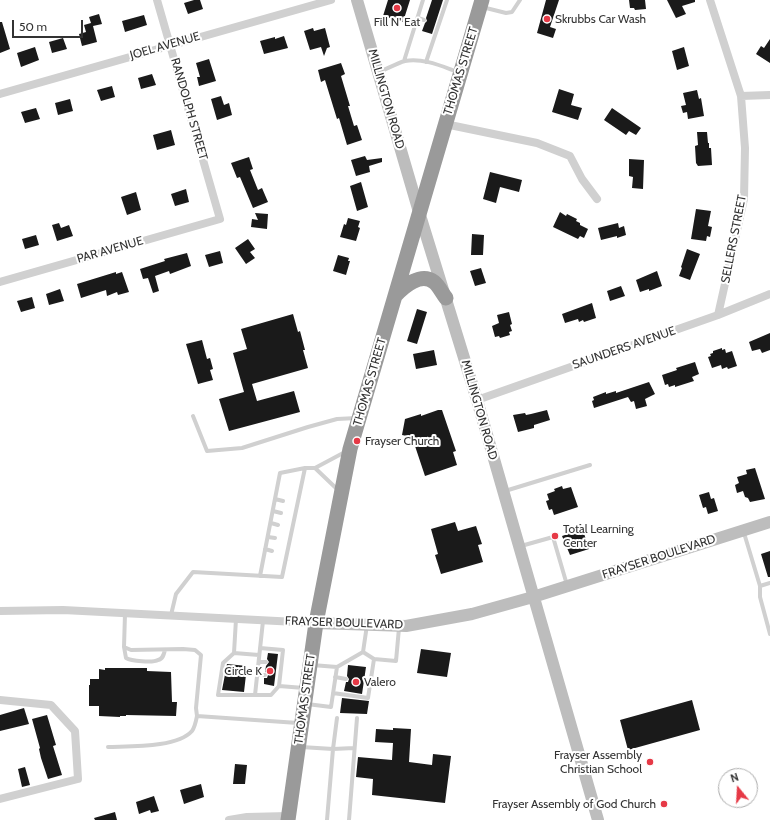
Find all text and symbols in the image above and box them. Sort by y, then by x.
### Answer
marker: Fill N' Eat [392,3,402,13]
scale bar [14,12,85,38]
place label: Skrubbs Car Wash [555,12,646,26]
marker: Skrubbs Car Wash [542,14,552,24]
place label: Fill N' Eat [374,15,420,29]
text: 50 m [19,19,47,34]
street label: THOMAS STREET [441,25,481,117]
street label: JOEL AVENUE [128,29,202,63]
street label: MILLINGTON ROAD [365,47,407,151]
street label: RANDOLPH STREET [168,56,210,162]
street label: SELLERS STREET [718,194,750,284]
street label: PAR AVENUE [75,234,145,266]
street label: SAUNDERS AVENUE [570,324,678,372]
street label: THOMAS STREET [351,336,389,428]
street label: MILLINGTON ROAD [458,358,500,462]
place label: Frayser Church [365,434,439,448]
marker: Frayser Church [352,436,362,446]
place label: Total Learning Center [563,522,634,550]
marker: Total Learning Center [550,531,560,541]
street label: FRAYSER BOULEVARD [600,532,718,582]
street label: FRAYSER BOULEVARD [285,614,403,632]
street label: THOMAS STREET [292,653,318,745]
place label: Circle K [224,664,262,678]
marker: Circle K [265,666,275,676]
place label: Valero [364,675,396,689]
marker: Valero [351,677,361,687]
place label: Frayser Assembly Christian School [554,748,642,776]
marker: Frayser Assembly Christian School [645,757,655,767]
north arrow [718,768,758,808]
text: N [729,770,740,785]
place label: Frayser Assembly of God Church [492,797,656,811]
marker: Frayser Assembly of God Church [659,799,669,809]

